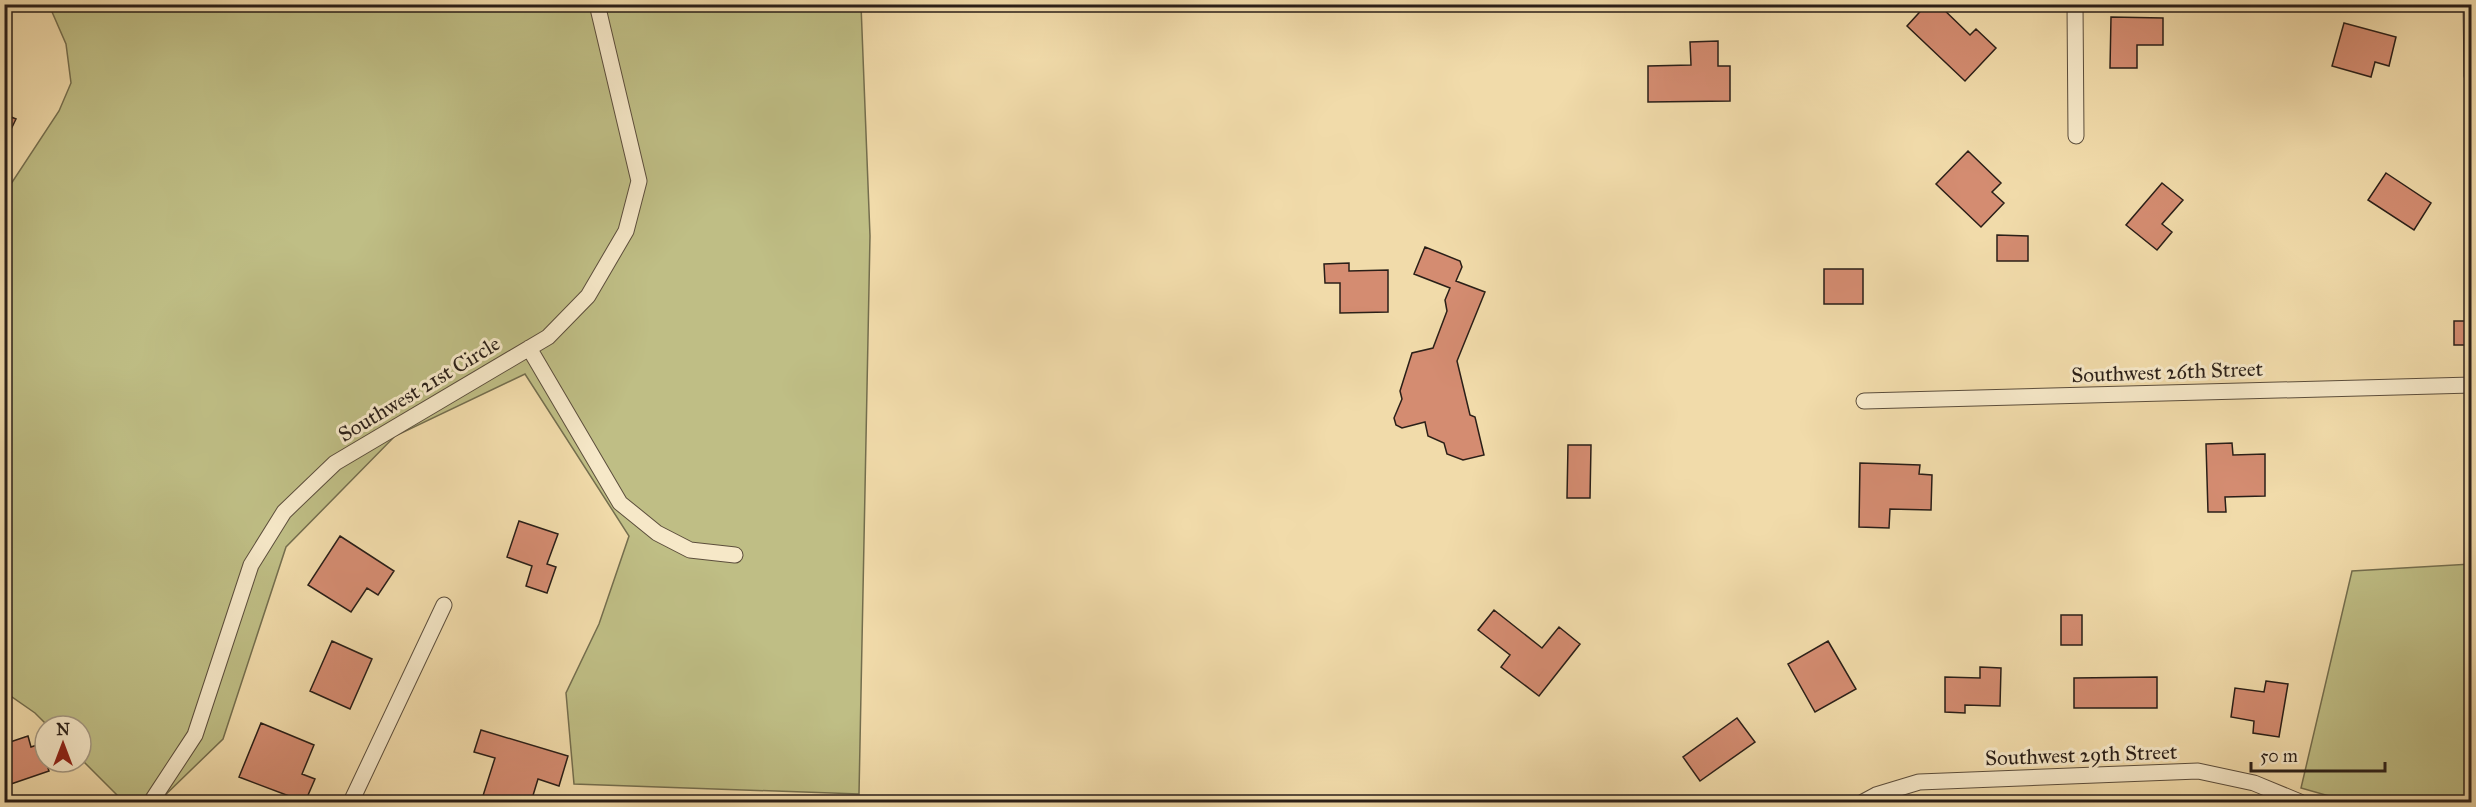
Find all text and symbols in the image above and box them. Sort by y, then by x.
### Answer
street label: Southwest 21st Circle [333,330,505,448]
street label: Southwest 26th Street [2071,356,2264,388]
north arrow [33,714,93,774]
text: N [56,720,70,739]
scale bar [2251,735,2384,773]
street label: Southwest 29th Street [1984,739,2178,771]
text: 50 m [2260,745,2298,767]

